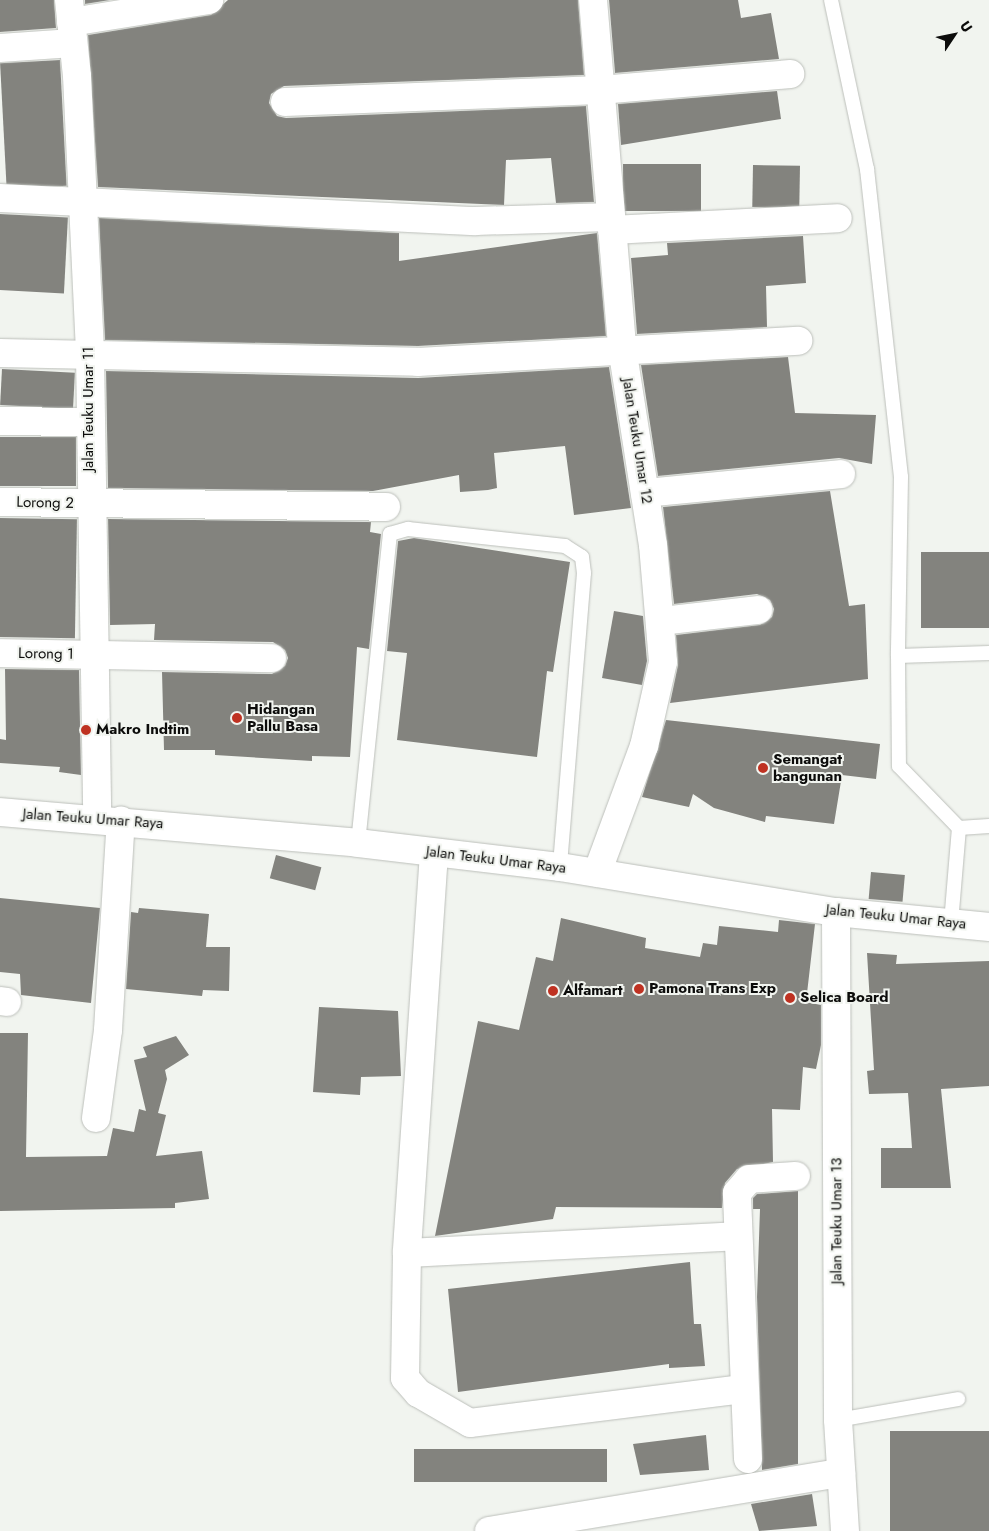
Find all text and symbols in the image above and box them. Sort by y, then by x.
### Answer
north arrow [929,10,979,60]
text: U [955,17,977,36]
street label: Jalan Teuku Umar 11 [80,346,98,472]
street label: Jalan Teuku Umar 12 [618,377,656,505]
street label: Lorong 2 [16,493,74,513]
street label: Lorong 1 [18,645,74,663]
place label: Hidangan Pallu Basa [247,700,318,735]
marker: Hidangan Pallu Basa [231,712,243,724]
place label: Makro Indtim [96,721,189,739]
marker: Makro Indtim [80,724,92,736]
place label: Semangat bangunan [773,750,842,785]
marker: Semangat bangunan [757,762,769,774]
street label: Jalan Teuku Umar Raya [22,805,164,833]
street label: Jalan Teuku Umar Raya [425,842,567,878]
street label: Jalan Teuku Umar Raya [825,901,967,933]
place label: Pamona Trans Exp [649,980,776,998]
place label: Alfamart [563,982,623,1000]
marker: Pamona Trans Exp [633,983,645,995]
marker: Alfamart [547,985,559,997]
place label: Selica Board [800,989,888,1007]
marker: Selica Board [784,992,796,1004]
street label: Jalan Teuku Umar 13 [828,1158,846,1284]

